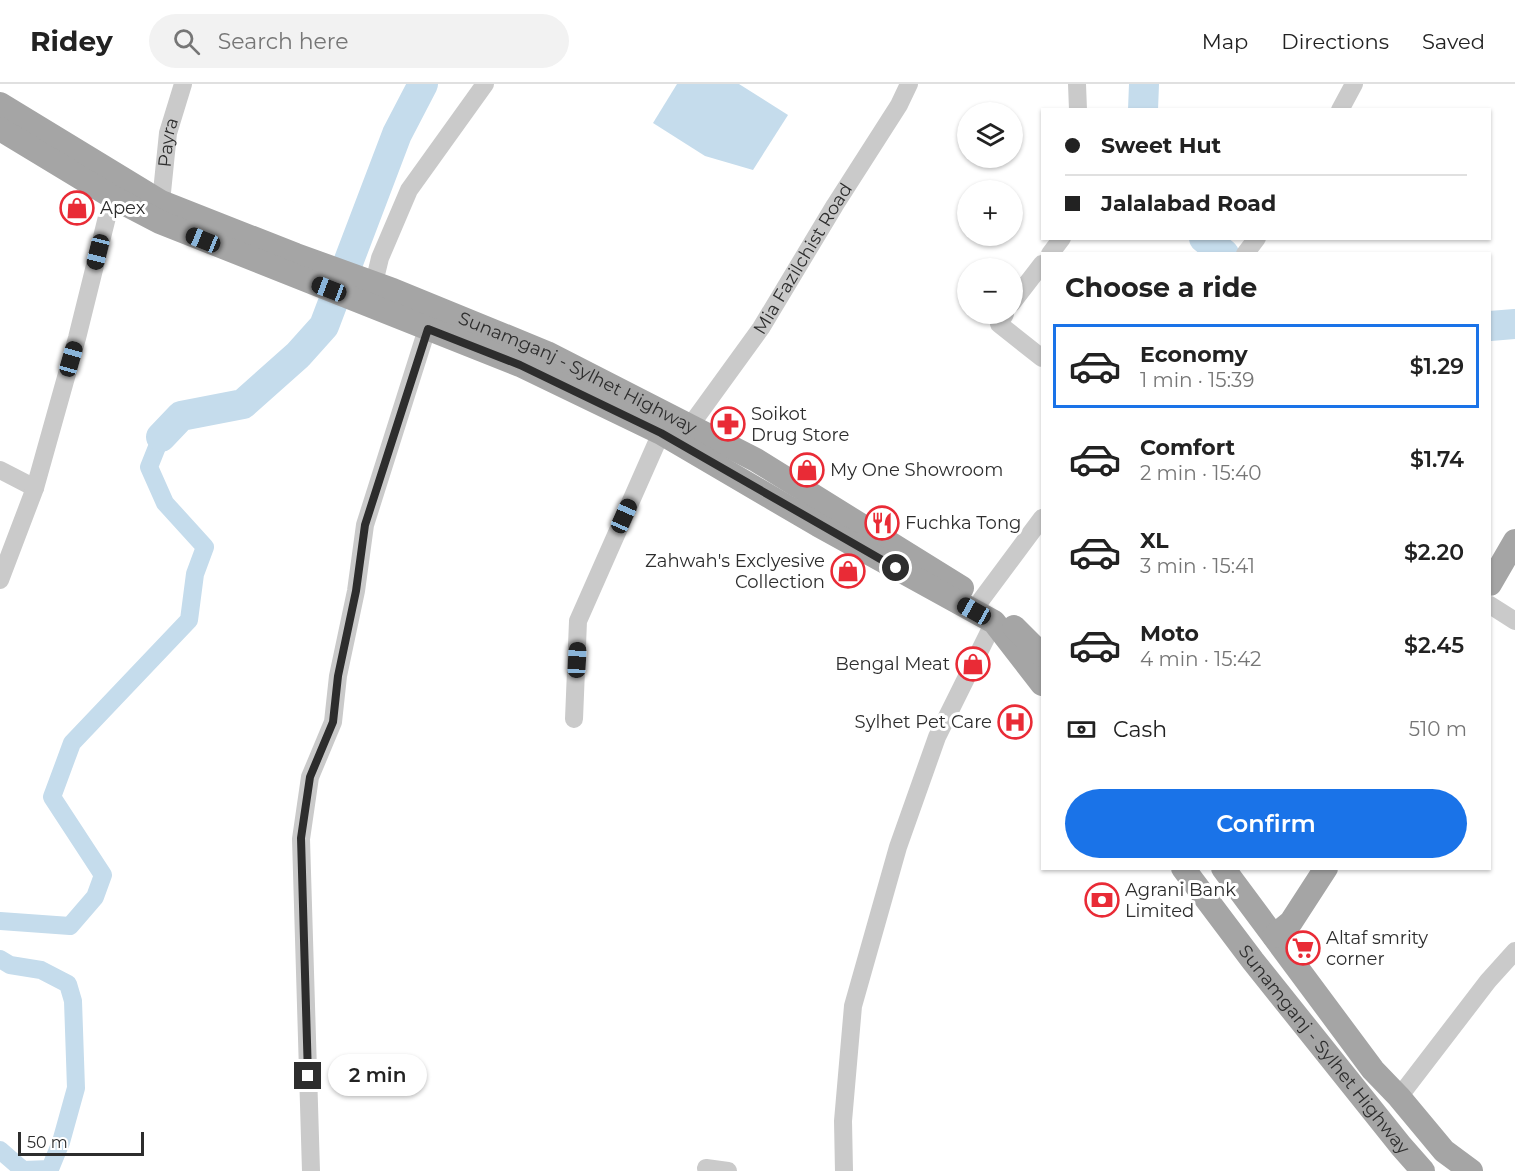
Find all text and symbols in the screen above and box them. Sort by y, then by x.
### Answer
search box [149,14,569,68]
text: Ridey [30,24,113,58]
icon: search [170,25,203,58]
text: Search here [218,28,349,55]
text: Map [1202,29,1248,54]
text: Directions [1281,29,1389,54]
text: Saved [1422,29,1485,54]
map controls [957,102,1023,324]
button: layers [957,102,1023,168]
street label: Payra [154,115,183,168]
text: Sweet Hut [1101,132,1221,159]
street label: Mia Fazilchist Road [749,179,857,338]
button: + [957,180,1023,246]
shop icon: Apex [59,190,95,226]
text: Jalalabad Road [1101,190,1276,217]
place label: Apex [100,197,146,219]
car [183,225,223,255]
car [85,232,111,272]
button: − [957,258,1023,324]
text: Choose a ride [1065,271,1257,304]
car [309,274,349,304]
street label: Sunamganj - Sylhet Highway [455,307,701,439]
car [57,339,85,379]
icon: car [1068,339,1122,393]
text: Economy [1140,341,1248,368]
text: $1.29 [1410,353,1464,380]
text: 1 min · 15:39 [1140,368,1254,392]
place label: Soikot Drug Store [751,403,850,446]
pharmacy icon: Soikot Drug Store [710,406,746,442]
icon: car [1068,432,1122,486]
text: Comfort [1140,434,1235,461]
text: $1.74 [1410,446,1464,473]
shop icon: My One Showroom [789,452,825,488]
place label: My One Showroom [830,459,1003,481]
text: 2 min · 15:40 [1140,461,1261,485]
car [608,496,640,536]
restaurant icon: Fuchka Tong [864,505,900,541]
place label: Fuchka Tong [905,512,1021,534]
icon: car [1068,525,1122,579]
text: XL [1140,527,1169,554]
text: $2.20 [1404,539,1464,566]
place label: Zahwah's Exclyesive Collection [645,550,825,593]
shop icon: Zahwah's Exclyesive Collection [830,553,866,589]
route start [882,554,909,581]
text: 3 min · 15:41 [1140,554,1255,578]
car [954,594,994,628]
icon: car [1068,618,1122,672]
text: Moto [1140,620,1199,647]
text: $2.45 [1404,632,1464,659]
car [567,642,587,678]
shop icon: Bengal Meat [955,646,991,682]
text: 4 min · 15:42 [1140,647,1261,671]
place label: Bengal Meat [835,653,950,675]
hospital icon: Sylhet Pet Care [997,704,1033,740]
place label: Sylhet Pet Care [855,711,992,733]
icon: cash [1065,713,1098,746]
text: Cash [1113,716,1167,743]
text: 510 m [1409,717,1467,741]
button: Confirm [1065,789,1467,858]
place label: Agrani Bank Limited [1125,879,1236,922]
bank icon: Agrani Bank Limited [1084,882,1120,918]
place label: Altaf smrity corner [1326,927,1428,970]
supermarket icon: Altaf smrity corner [1285,930,1321,966]
street label: Sunamganj - Sylhet Highway [1234,941,1414,1159]
callout: 2 min [329,1055,428,1097]
route end [294,1062,321,1089]
text: 2 min [349,1063,406,1087]
scale bar [18,1129,144,1156]
text: 50 m [27,1133,68,1152]

